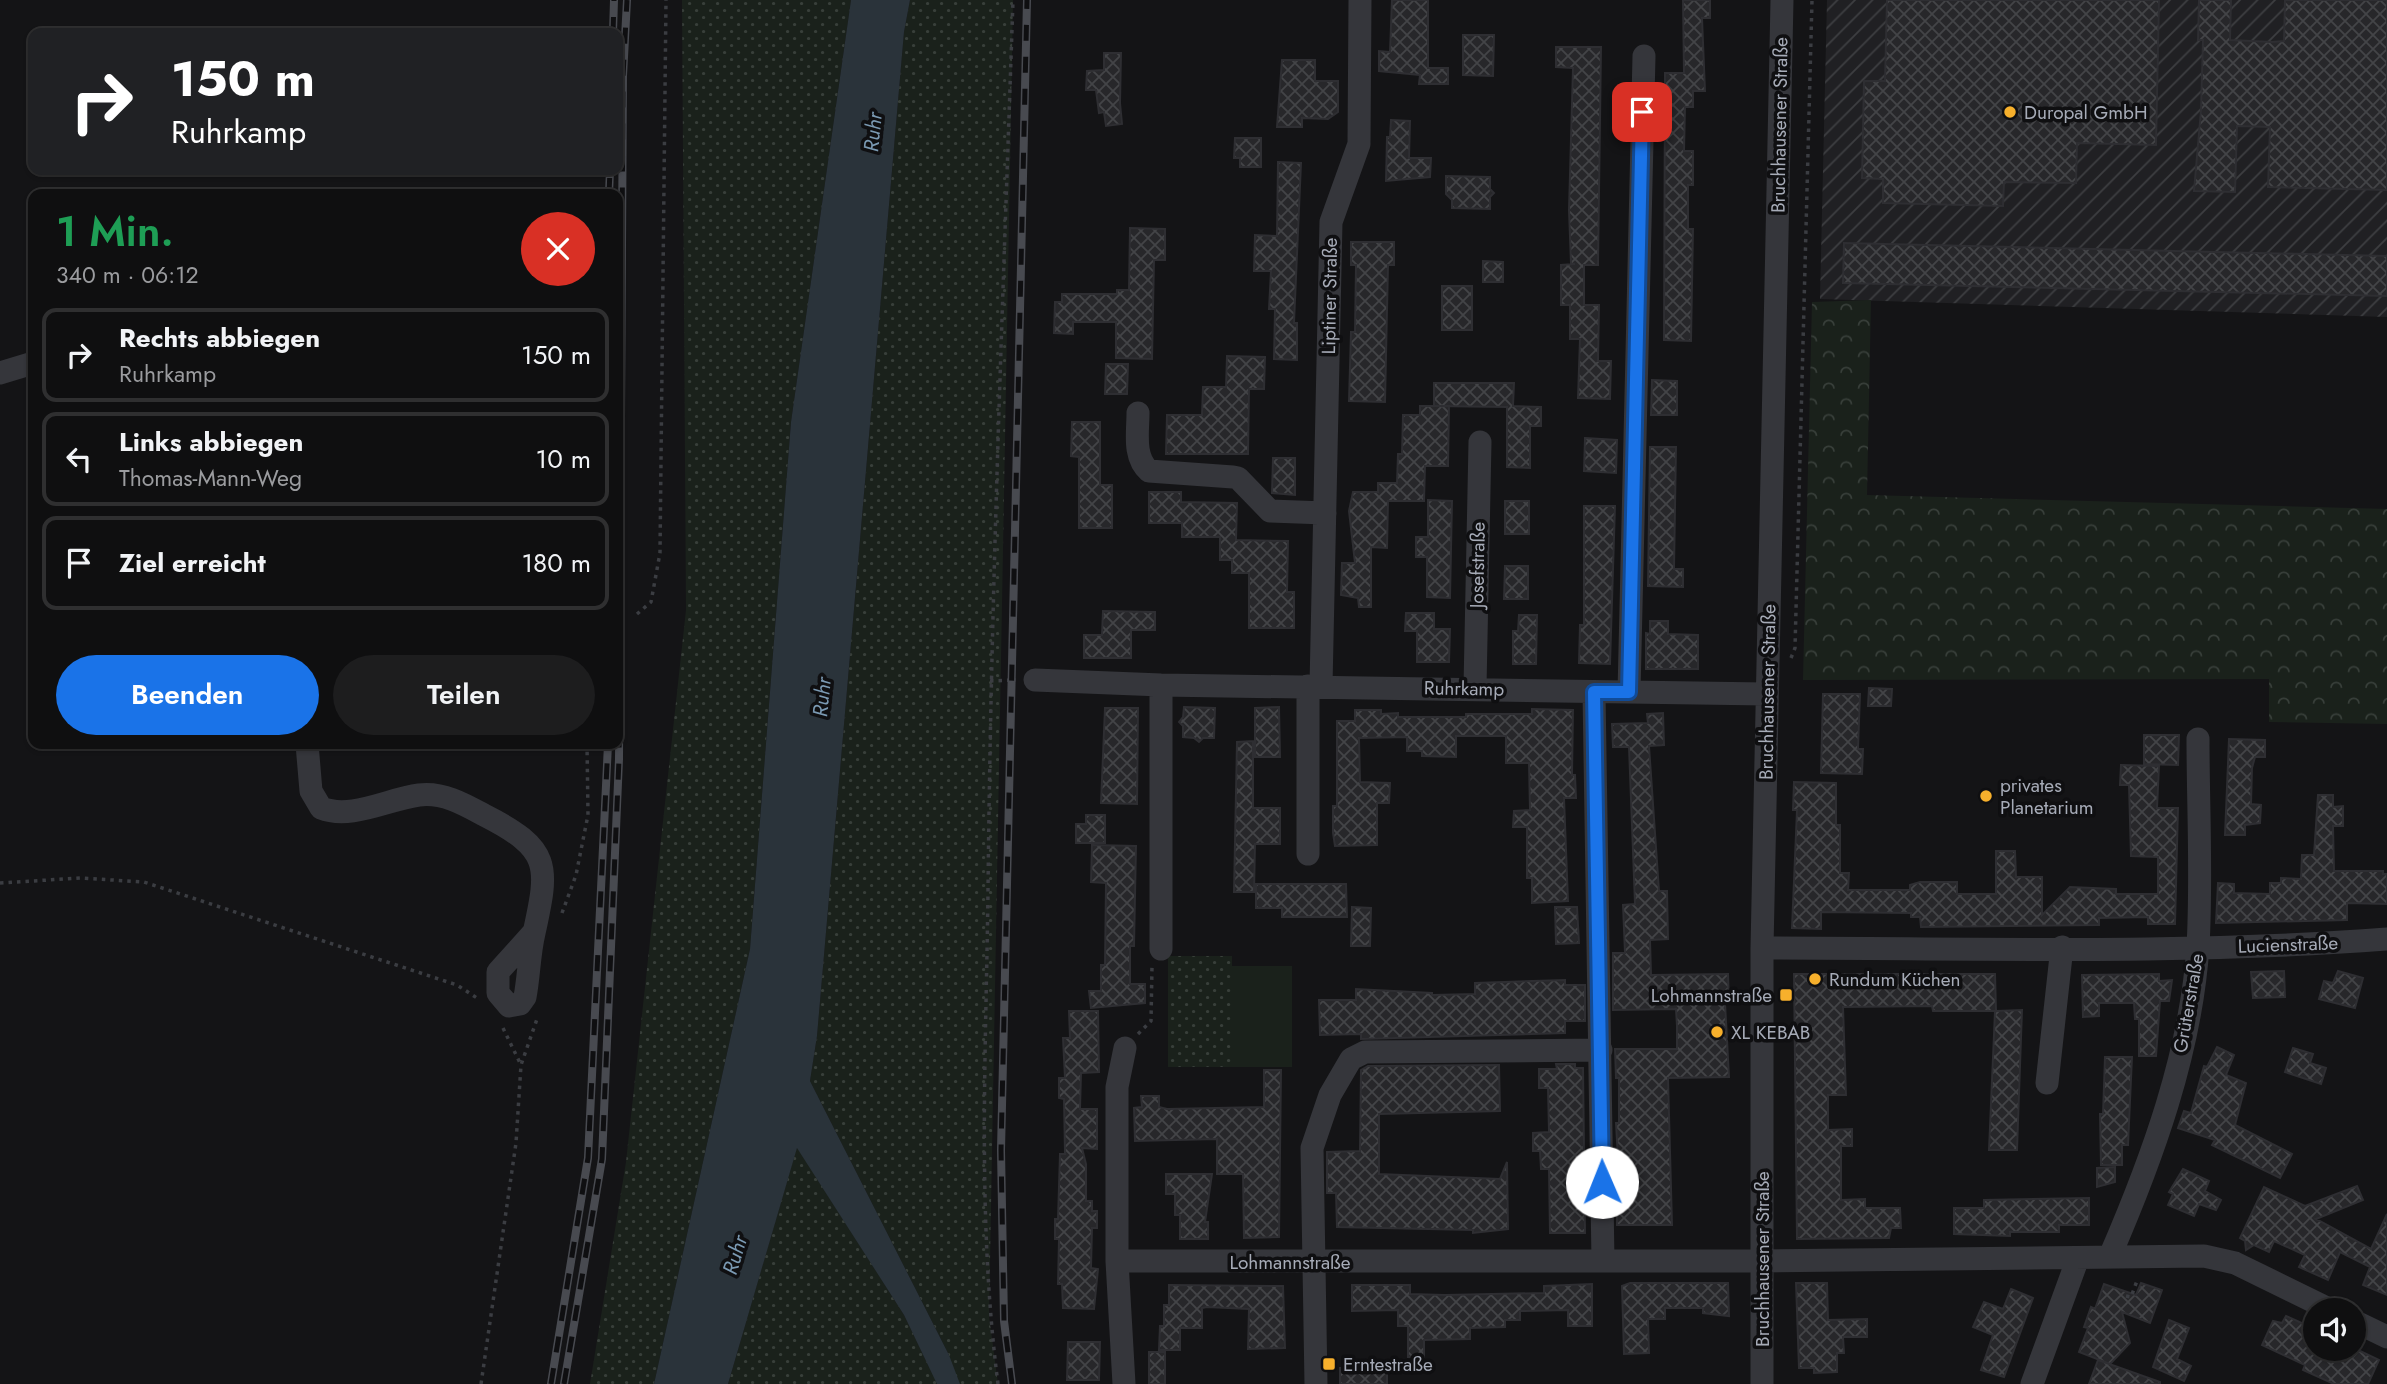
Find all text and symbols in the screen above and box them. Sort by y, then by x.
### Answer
street label: Bruchhausener Straße [1764,37,1795,213]
text: 150 m [171,44,315,114]
icon: right [56,56,147,147]
pin [1612,82,1672,142]
icon: arrive [1623,93,1661,131]
place label: Duropal GmbH [2024,99,2148,126]
marker: Duropal GmbH [2002,104,2018,120]
text: Ruhrkamp [171,109,306,155]
water label: Ruhr [856,110,890,153]
text: 1 Min. [56,201,174,262]
button: close [521,212,595,286]
street label: Liptiner Straße [1315,237,1344,355]
text: 340 m · 06:12 [56,258,199,292]
text: Rechts abbiegen [119,319,320,357]
icon: right [60,336,98,374]
text: 150 m [521,336,591,374]
text: Ruhrkamp [119,357,216,391]
text: Links abbiegen [119,423,303,461]
icon: left [60,440,98,478]
text: 10 m [536,440,591,478]
text: Thomas-Mann-Weg [119,461,302,495]
street label: Josefstraße [1463,521,1492,611]
icon: arrive [60,544,98,582]
text: Ziel erreicht [119,544,266,582]
text: 180 m [521,544,591,582]
street label: Bruchhausener Straße [1752,604,1783,780]
button: Beenden [56,655,319,735]
button: Teilen [333,655,595,735]
street label: Ruhrkamp [1424,674,1505,703]
water label: Ruhr [805,675,839,718]
place label: privates Planetarium [2000,772,2094,821]
marker: privates Planetarium [1978,788,1994,804]
street label: Lucienstraße [2237,929,2339,960]
street label: Grüterstraße [2166,951,2211,1055]
place label: Rundum Küchen [1829,966,1960,993]
marker: Rundum Küchen [1807,971,1823,987]
place label: Lohmannstraße [1651,982,1772,1009]
marker: Lohmannstraße [1778,987,1794,1003]
place label: XL KEBAB [1731,1019,1810,1046]
marker: XL KEBAB [1709,1024,1725,1040]
position arrow [1565,1145,1639,1219]
street label: Bruchhausener Straße [1749,1171,1776,1347]
water label: Ruhr [715,1231,755,1278]
street label: Lohmannstraße [1229,1249,1351,1276]
map controls [2303,1298,2366,1361]
button: sound [2303,1298,2366,1361]
place label: Erntestraße [1343,1351,1433,1378]
marker: Erntestraße [1321,1356,1337,1372]

